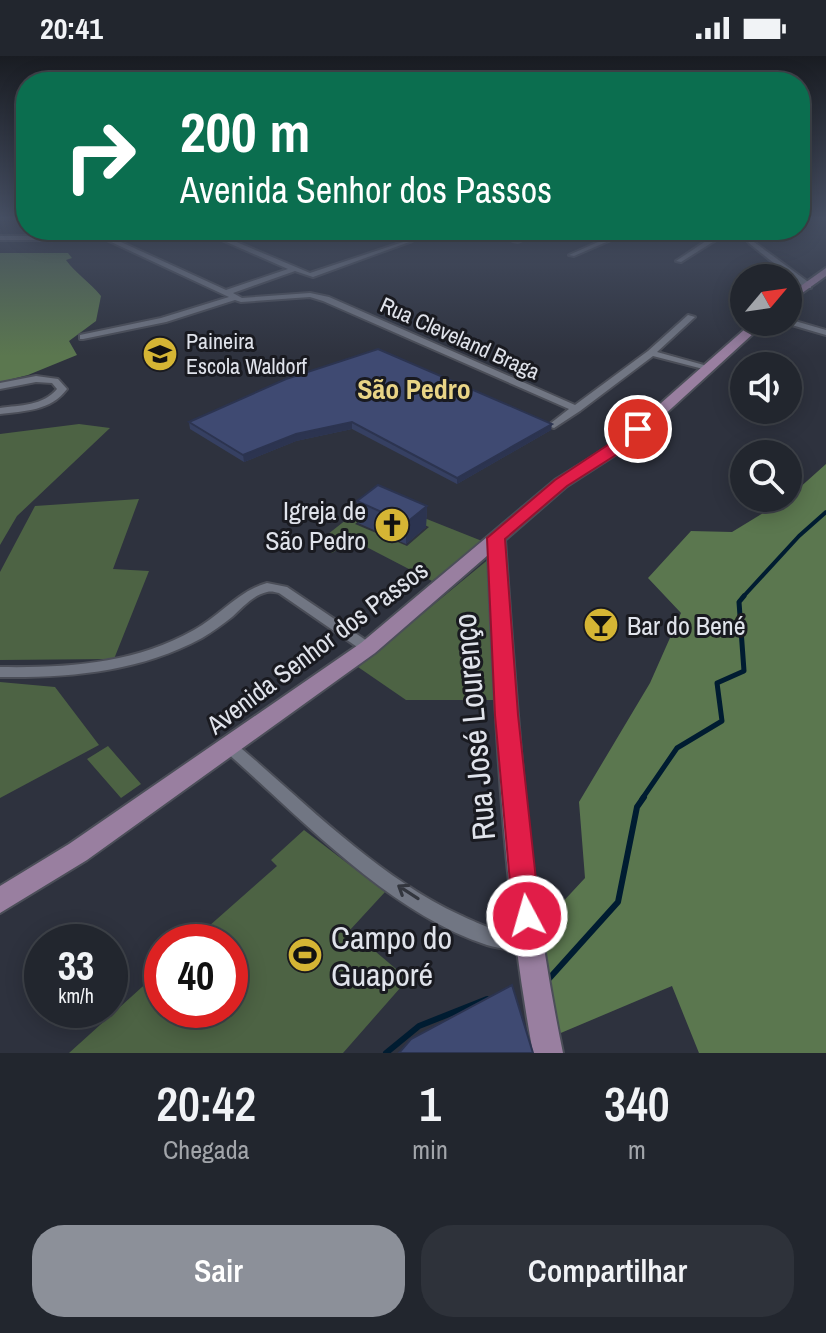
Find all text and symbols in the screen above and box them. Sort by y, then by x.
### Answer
text: 20:41 [40,8,103,48]
text: 200 m [180,94,310,169]
icon: right [48,104,152,208]
text: Avenida Senhor dos Passos [180,166,552,214]
north arrow [730,264,802,336]
map controls [730,264,802,512]
street label: Rua Cleveland Braga [376,289,544,387]
place label: Paineira Escola Waldorf [186,326,308,381]
school or university icon: Paineira Escola Waldorf [141,335,179,373]
button: sound [730,352,802,424]
district label: São Pedro [357,370,471,408]
pin [604,395,672,463]
icon: arrive [616,407,660,451]
button: search [730,440,802,512]
place label: Igreja de São Pedro [265,493,366,558]
church icon: Igreja de São Pedro [373,506,411,544]
street label: Avenida Senhor dos Passos [198,552,435,742]
bar icon: Bar do Bené [582,606,620,644]
place label: Bar do Bené [627,608,746,643]
street label: Rua José Lourenço [443,612,505,842]
position arrow [485,874,569,958]
one-way arrow [397,884,419,901]
place label: Campo do Guaporé [331,916,452,996]
speed limit sign: 40 [144,924,248,1028]
sports icon: Campo do Guaporé [286,936,324,974]
text: 33 [58,939,94,992]
text: km/h [58,982,94,1009]
text: 20:42 [156,1071,256,1136]
text: 1 [419,1071,441,1136]
text: 340 [604,1071,670,1136]
text: Chegada [163,1132,249,1167]
text: min [412,1132,448,1167]
text: m [628,1132,646,1167]
button: Sair [32,1225,405,1317]
button: Compartilhar [421,1225,794,1317]

